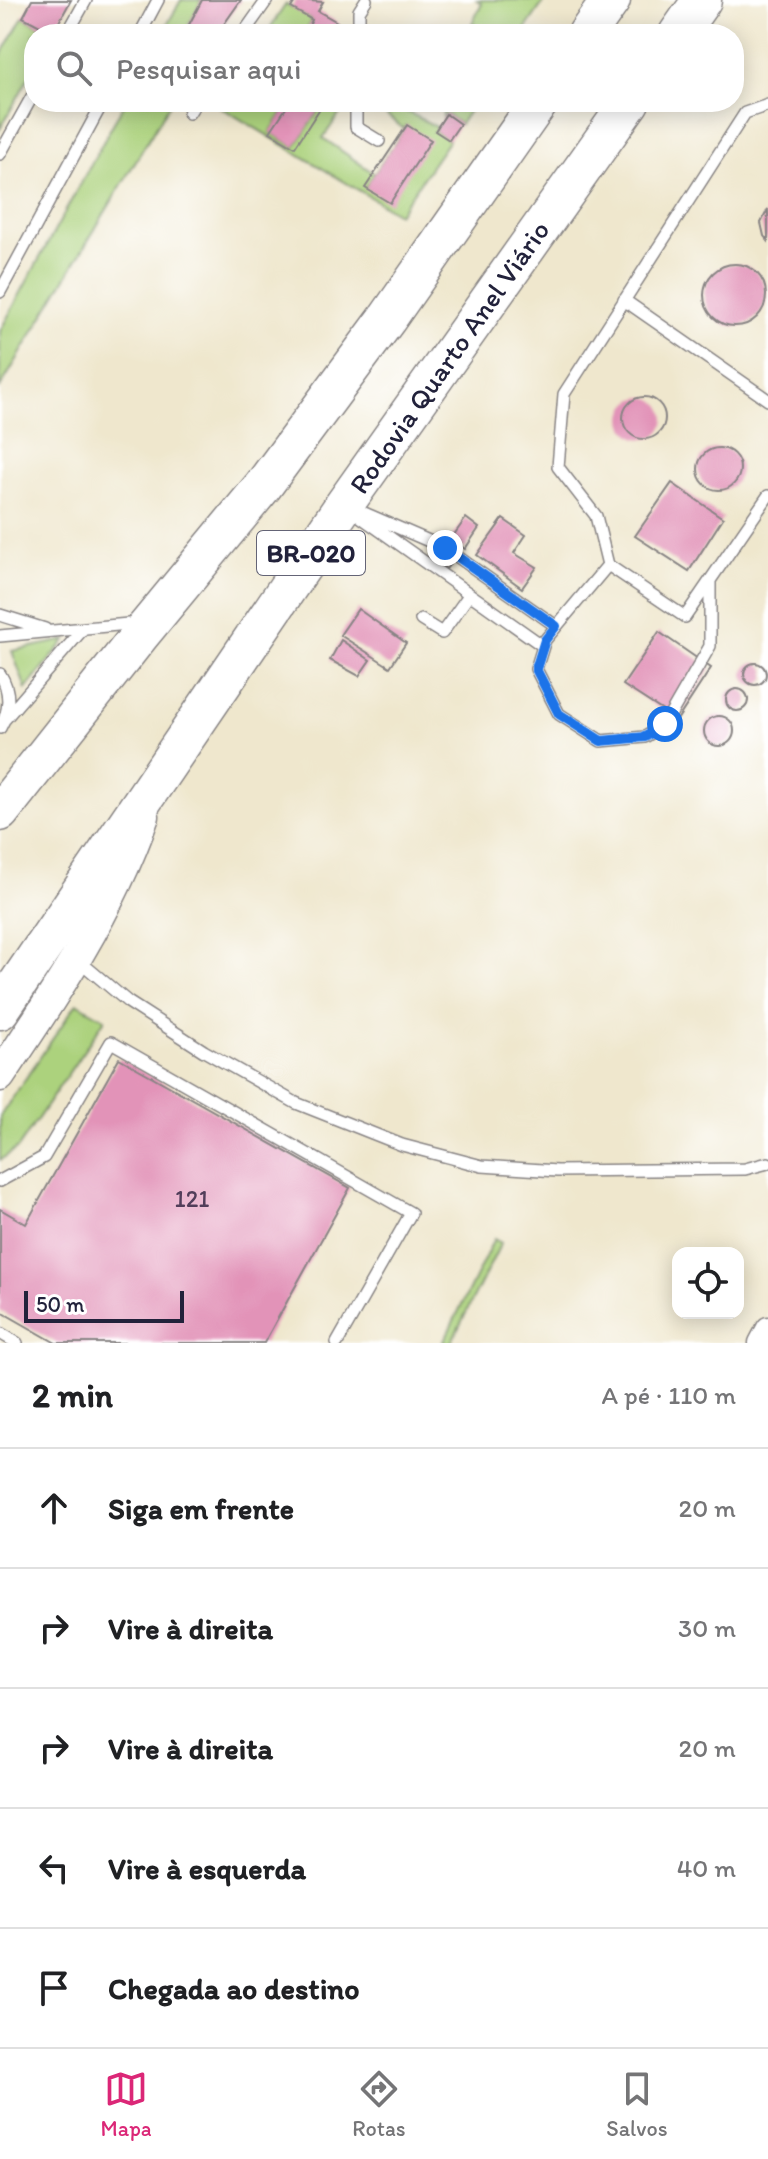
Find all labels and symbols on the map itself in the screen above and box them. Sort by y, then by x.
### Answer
street label: Rodovia Quarto Anel Viário [342,214,556,500]
route end [427,530,463,566]
road number: BR-020 [257,531,365,575]
route start [647,706,683,742]
house number: 121 [175,1184,209,1213]
scale bar [24,1287,184,1323]

